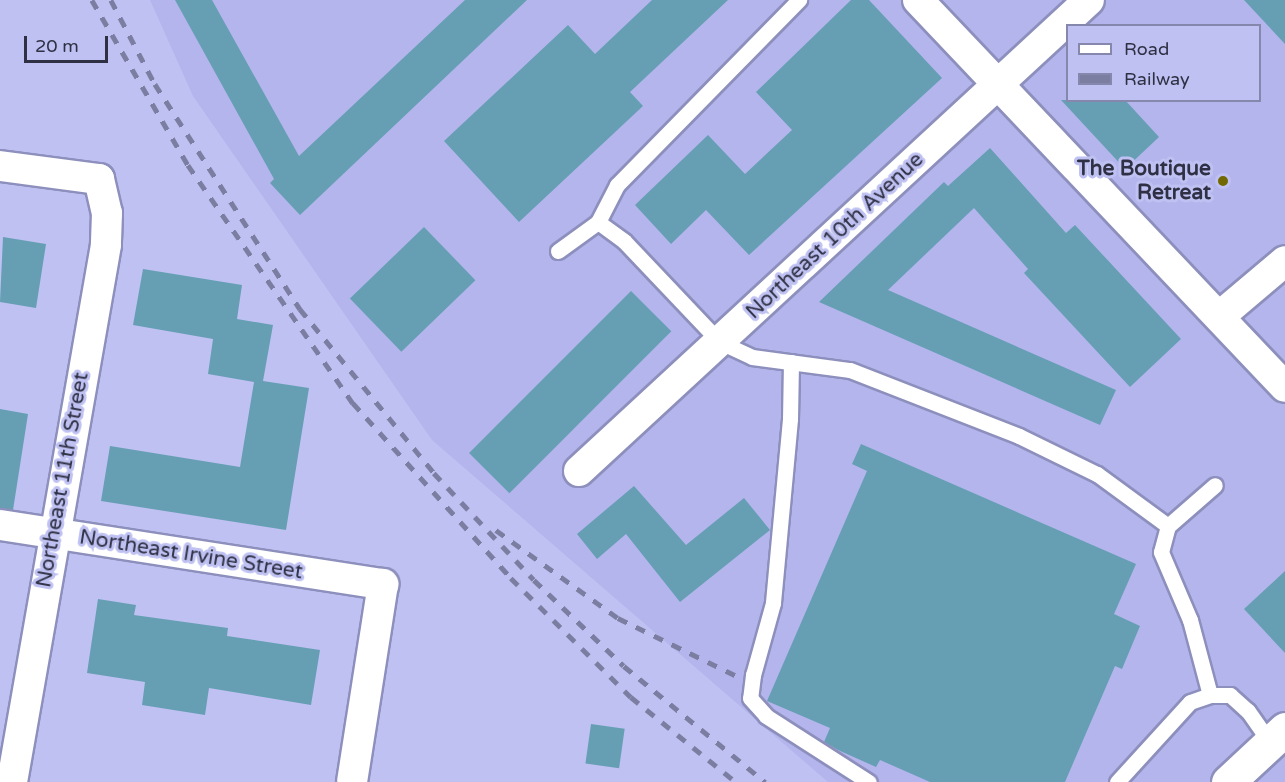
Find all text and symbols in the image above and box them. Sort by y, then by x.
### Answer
scale bar [27,24,111,62]
legend [1066,24,1261,102]
text: 20 m [35,35,79,57]
text: Road [1124,38,1169,60]
text: Railway [1124,68,1190,90]
street label: Northeast 10th Avenue [741,147,929,325]
place label: The Boutique Retreat [1077,156,1211,206]
marker: The Boutique Retreat [1216,174,1230,188]
street label: Northeast 11th Street [32,370,94,590]
street label: Northeast Irvine Street [78,525,304,585]

